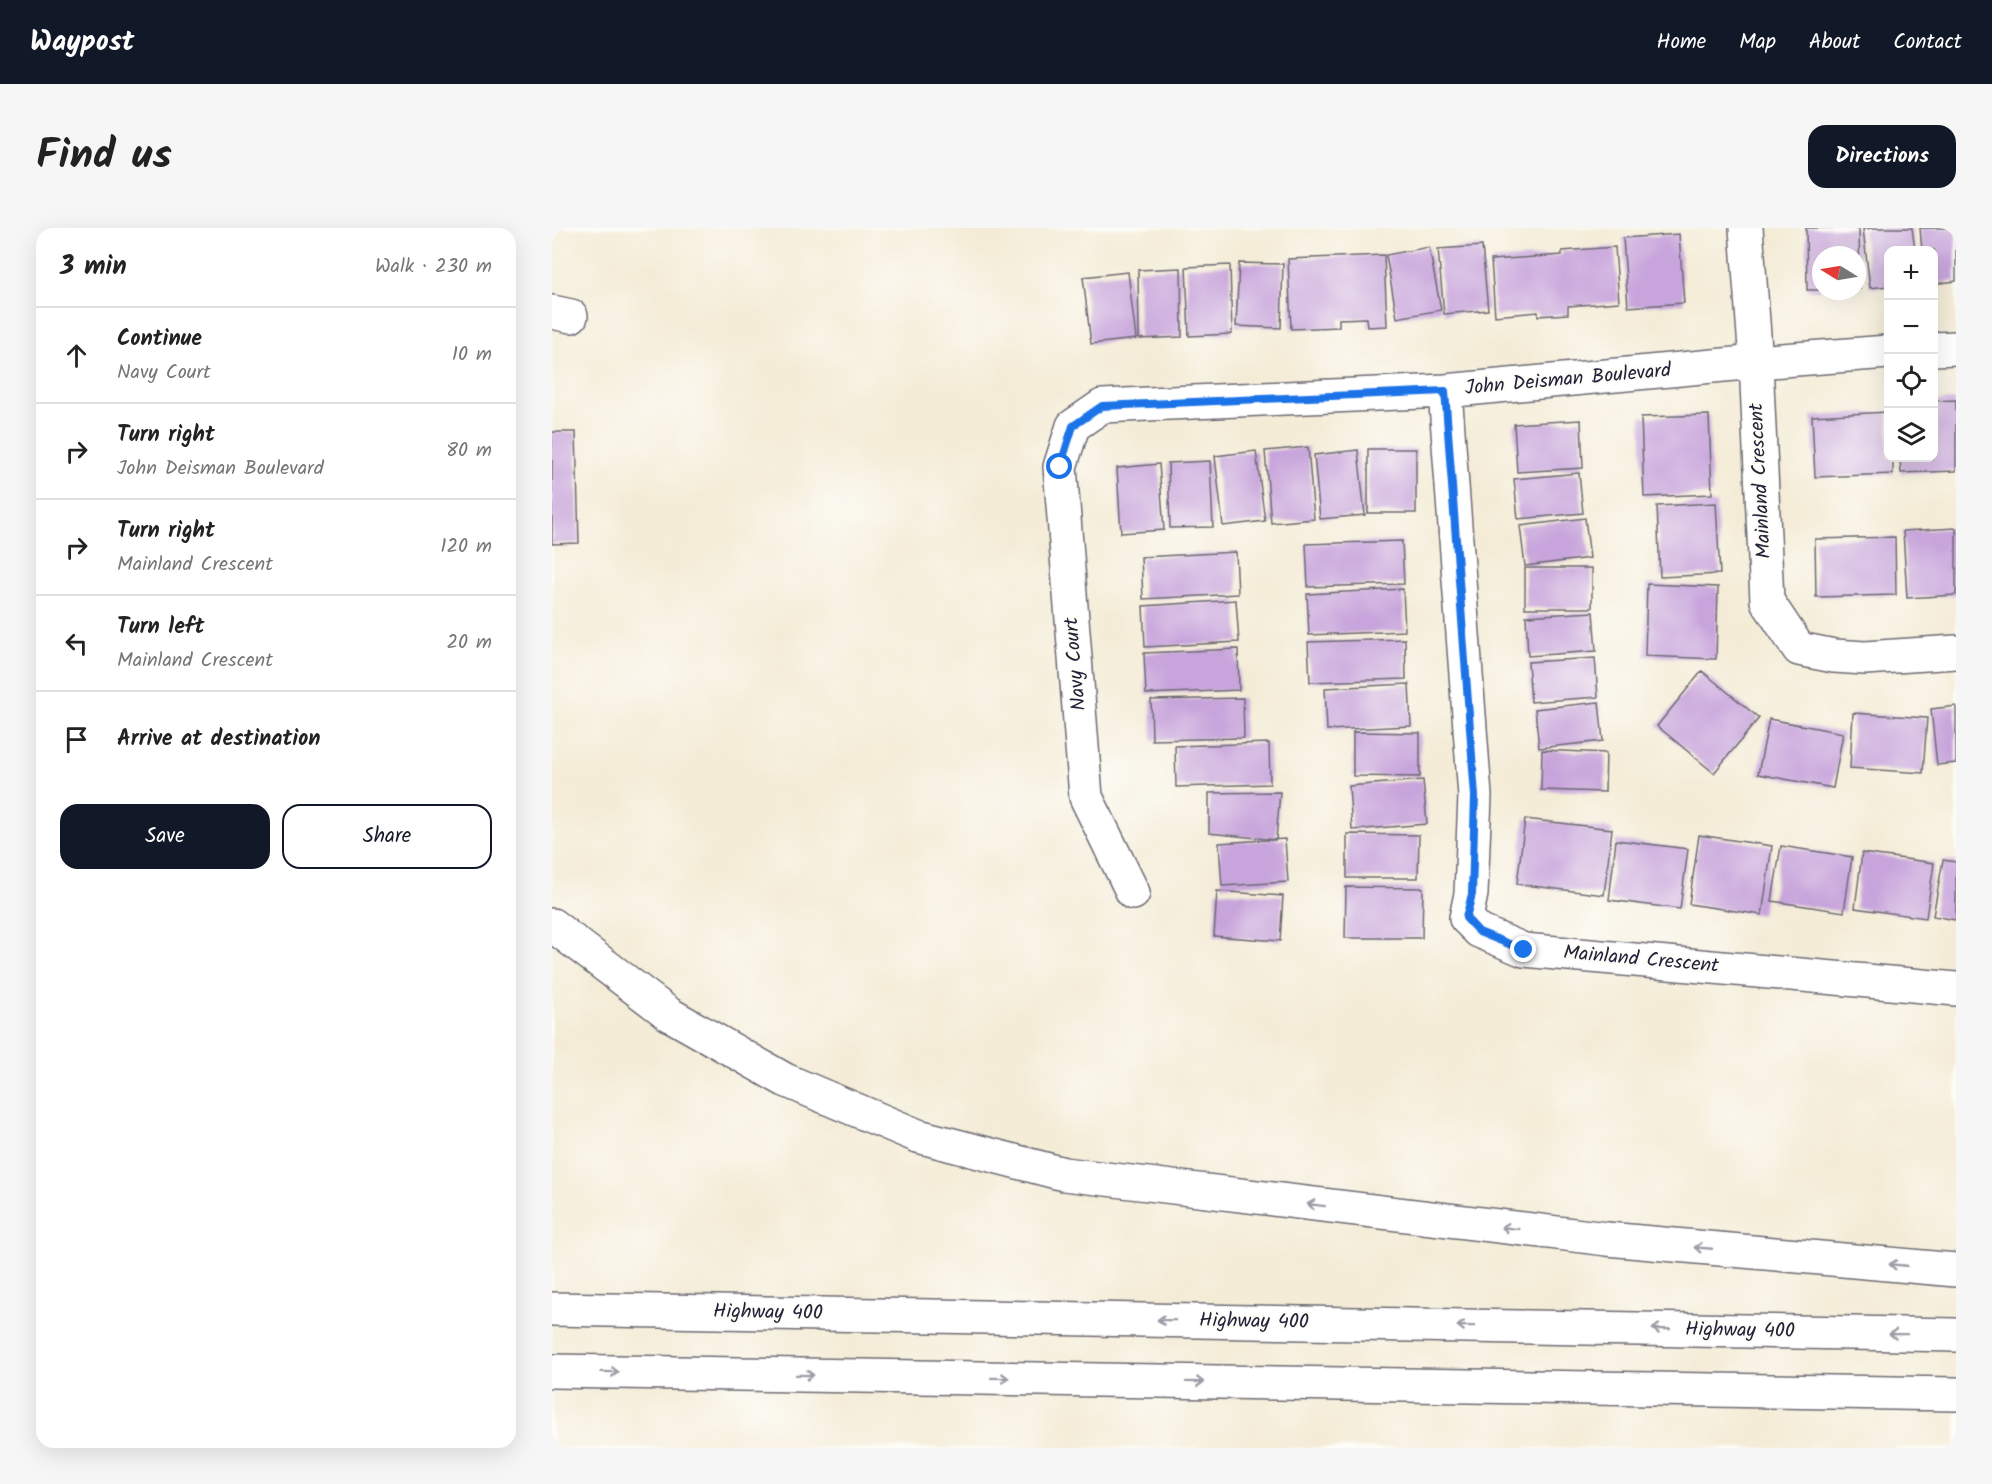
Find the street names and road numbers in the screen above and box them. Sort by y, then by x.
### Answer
street label: John Deisman Boulevard [1464,355,1673,405]
street label: Mainland Crescent [1741,402,1781,560]
street label: Navy Court [1056,616,1096,712]
street label: Mainland Crescent [1562,937,1720,983]
street label: Highway 400 [713,1296,823,1330]
street label: Highway 400 [1199,1305,1309,1339]
street label: Highway 400 [1685,1314,1795,1348]

